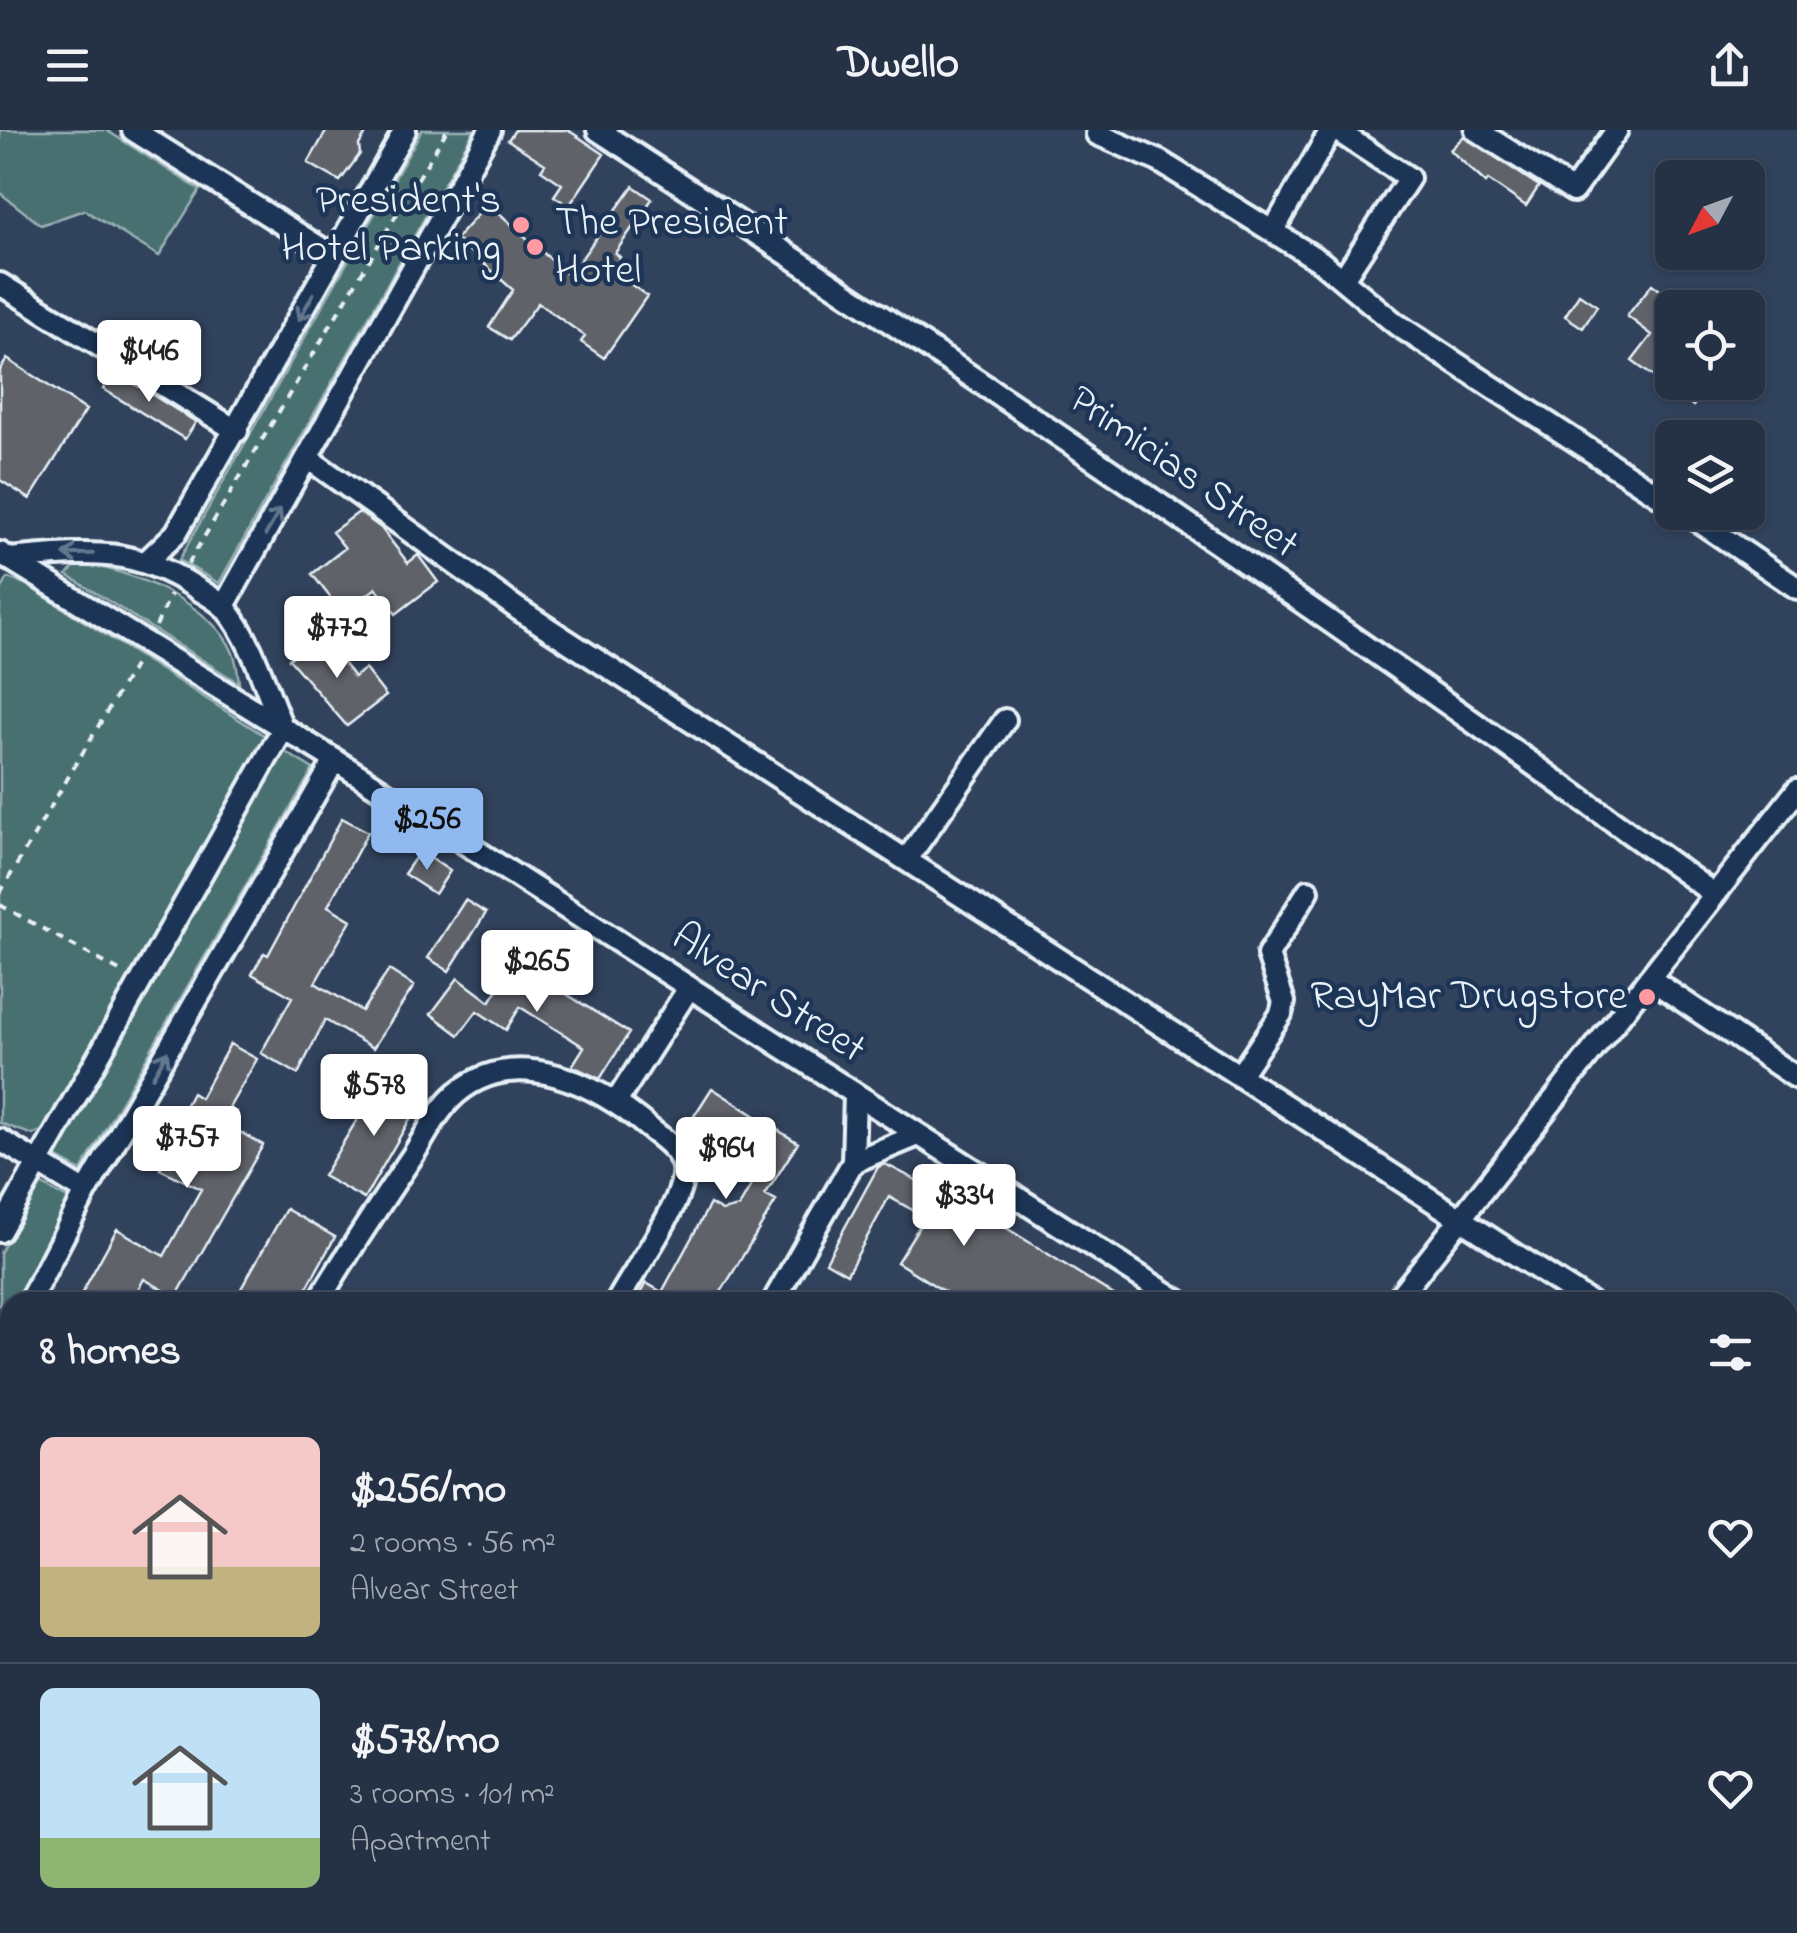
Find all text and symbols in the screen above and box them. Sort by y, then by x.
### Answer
text: Dwello [838,32,959,98]
icon: menu [40,38,95,93]
icon: share [1702,38,1757,93]
north arrow [1655,160,1765,270]
map controls [1655,160,1765,530]
place label: President's Hotel Parking [281,171,501,280]
place label: The President Hotel [555,193,788,302]
marker: President's Hotel Parking [510,214,532,236]
marker: The President Hotel [524,236,546,258]
button: locate [1655,290,1765,400]
one-way arrow [295,291,315,321]
pin: $446 [90,320,208,405]
text: $446 [119,329,179,376]
street label: Primicias Street [1055,371,1311,575]
button: layers [1655,420,1765,530]
one-way arrow [263,508,283,536]
one-way arrow [63,545,95,564]
pin: $772 [278,596,396,681]
text: $772 [306,605,368,652]
pin: $256 [368,788,486,873]
text: $256 [393,797,461,844]
street label: Alvear Street [659,908,877,1080]
pin: $265 [478,930,596,1015]
text: $265 [503,939,571,986]
place label: RayMar Drugstore [1310,967,1627,1028]
marker: RayMar Drugstore [1636,986,1658,1008]
one-way arrow [150,1050,170,1079]
pin: $578 [315,1054,433,1139]
text: $578 [343,1063,405,1110]
pin: $757 [128,1106,246,1191]
text: $757 [155,1115,219,1162]
pin: $964 [667,1117,785,1202]
text: $964 [698,1126,754,1173]
pin: $334 [905,1164,1023,1249]
text: $334 [935,1173,993,1220]
text: 8 homes [40,1322,181,1383]
icon: filters [1703,1325,1758,1380]
text: $256/mo [350,1460,506,1521]
icon: home [120,1477,240,1597]
icon: heart [1703,1510,1758,1565]
text: 2 rooms · 56 m² [350,1521,556,1568]
text: Alvear Street [350,1568,519,1615]
text: $578/mo [350,1711,500,1772]
icon: home [120,1728,240,1848]
icon: heart [1703,1761,1758,1816]
text: 3 rooms · 101 m² [350,1772,555,1819]
text: Apartment [350,1819,491,1866]

